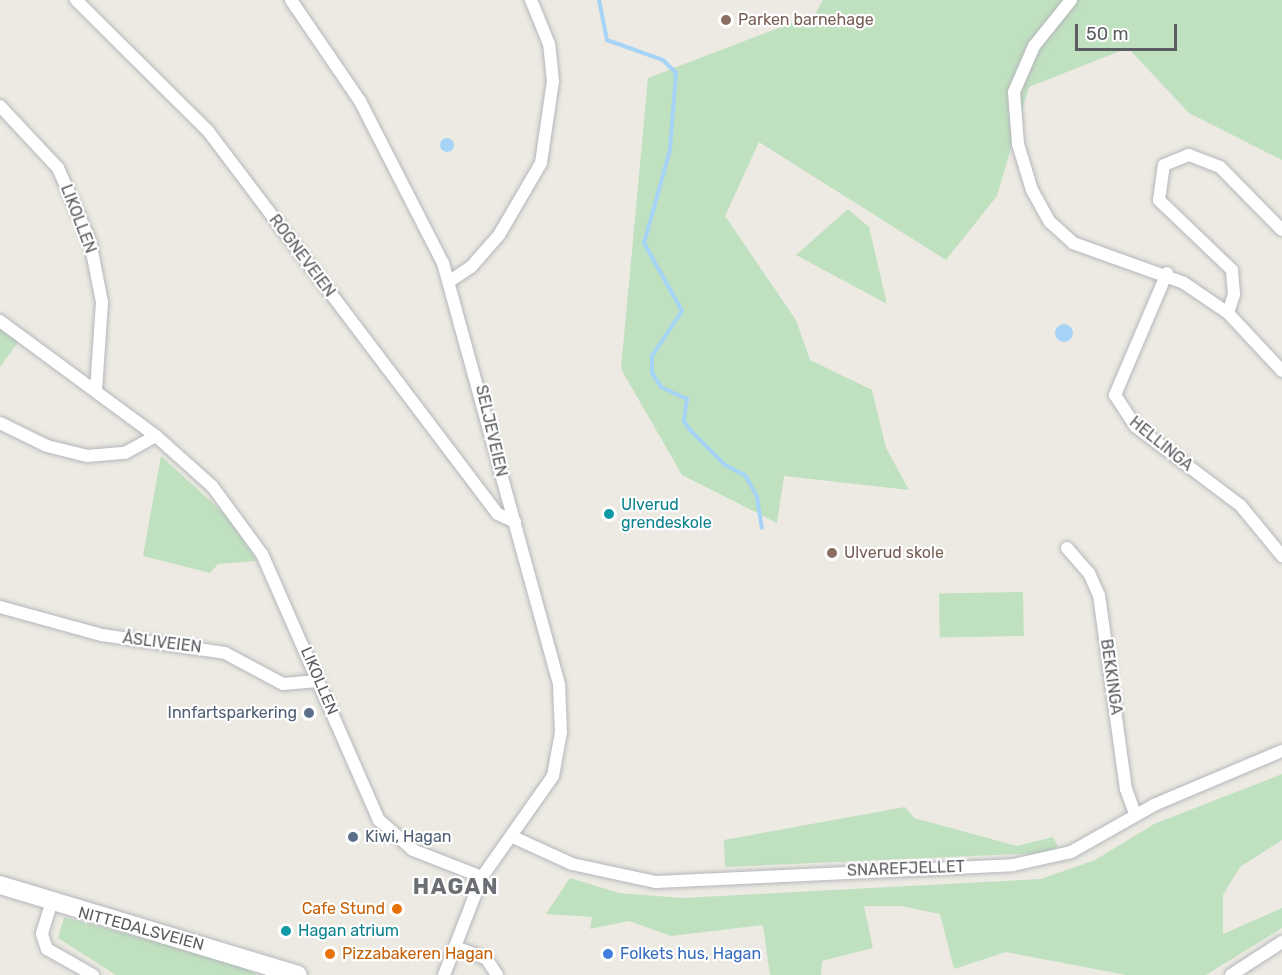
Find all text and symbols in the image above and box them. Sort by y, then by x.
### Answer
place label: Parken barnehage [738,10,874,30]
scale bar [1078,12,1180,50]
marker: Parken barnehage [719,13,733,27]
text: 50 m [1086,23,1129,45]
street label: LIKOLLEN [56,182,100,256]
street label: ROGNEVEIEN [265,211,339,301]
street label: SELJEVEIEN [471,383,511,479]
street label: HELLINGA [1125,413,1197,475]
place label: Ulverud grendeskole [621,495,712,533]
marker: Ulverud grendeskole [602,507,616,521]
place label: Ulverud skole [844,543,944,563]
marker: Ulverud skole [825,546,839,560]
street label: ÅSLIVEIEN [122,629,202,657]
street label: BEKKINGA [1096,638,1126,716]
street label: LIKOLLEN [296,644,342,718]
place label: Innfartsparkering [168,703,297,723]
marker: Innfartsparkering [302,706,316,720]
place label: Kiwi, Hagan [365,827,451,847]
marker: Kiwi, Hagan [346,830,360,844]
street label: SNAREFJELLET [847,857,965,881]
district label: HAGAN [413,874,499,900]
place label: Cafe Stund [302,899,385,919]
marker: Cafe Stund [390,902,404,916]
street label: NITTEDALSVEIEN [76,903,206,955]
place label: Hagan atrium [298,921,399,941]
marker: Hagan atrium [279,924,293,938]
place label: Pizzabakeren Hagan [342,944,493,964]
place label: Folkets hus, Hagan [620,944,761,964]
marker: Pizzabakeren Hagan [323,947,337,961]
marker: Folkets hus, Hagan [601,947,615,961]

